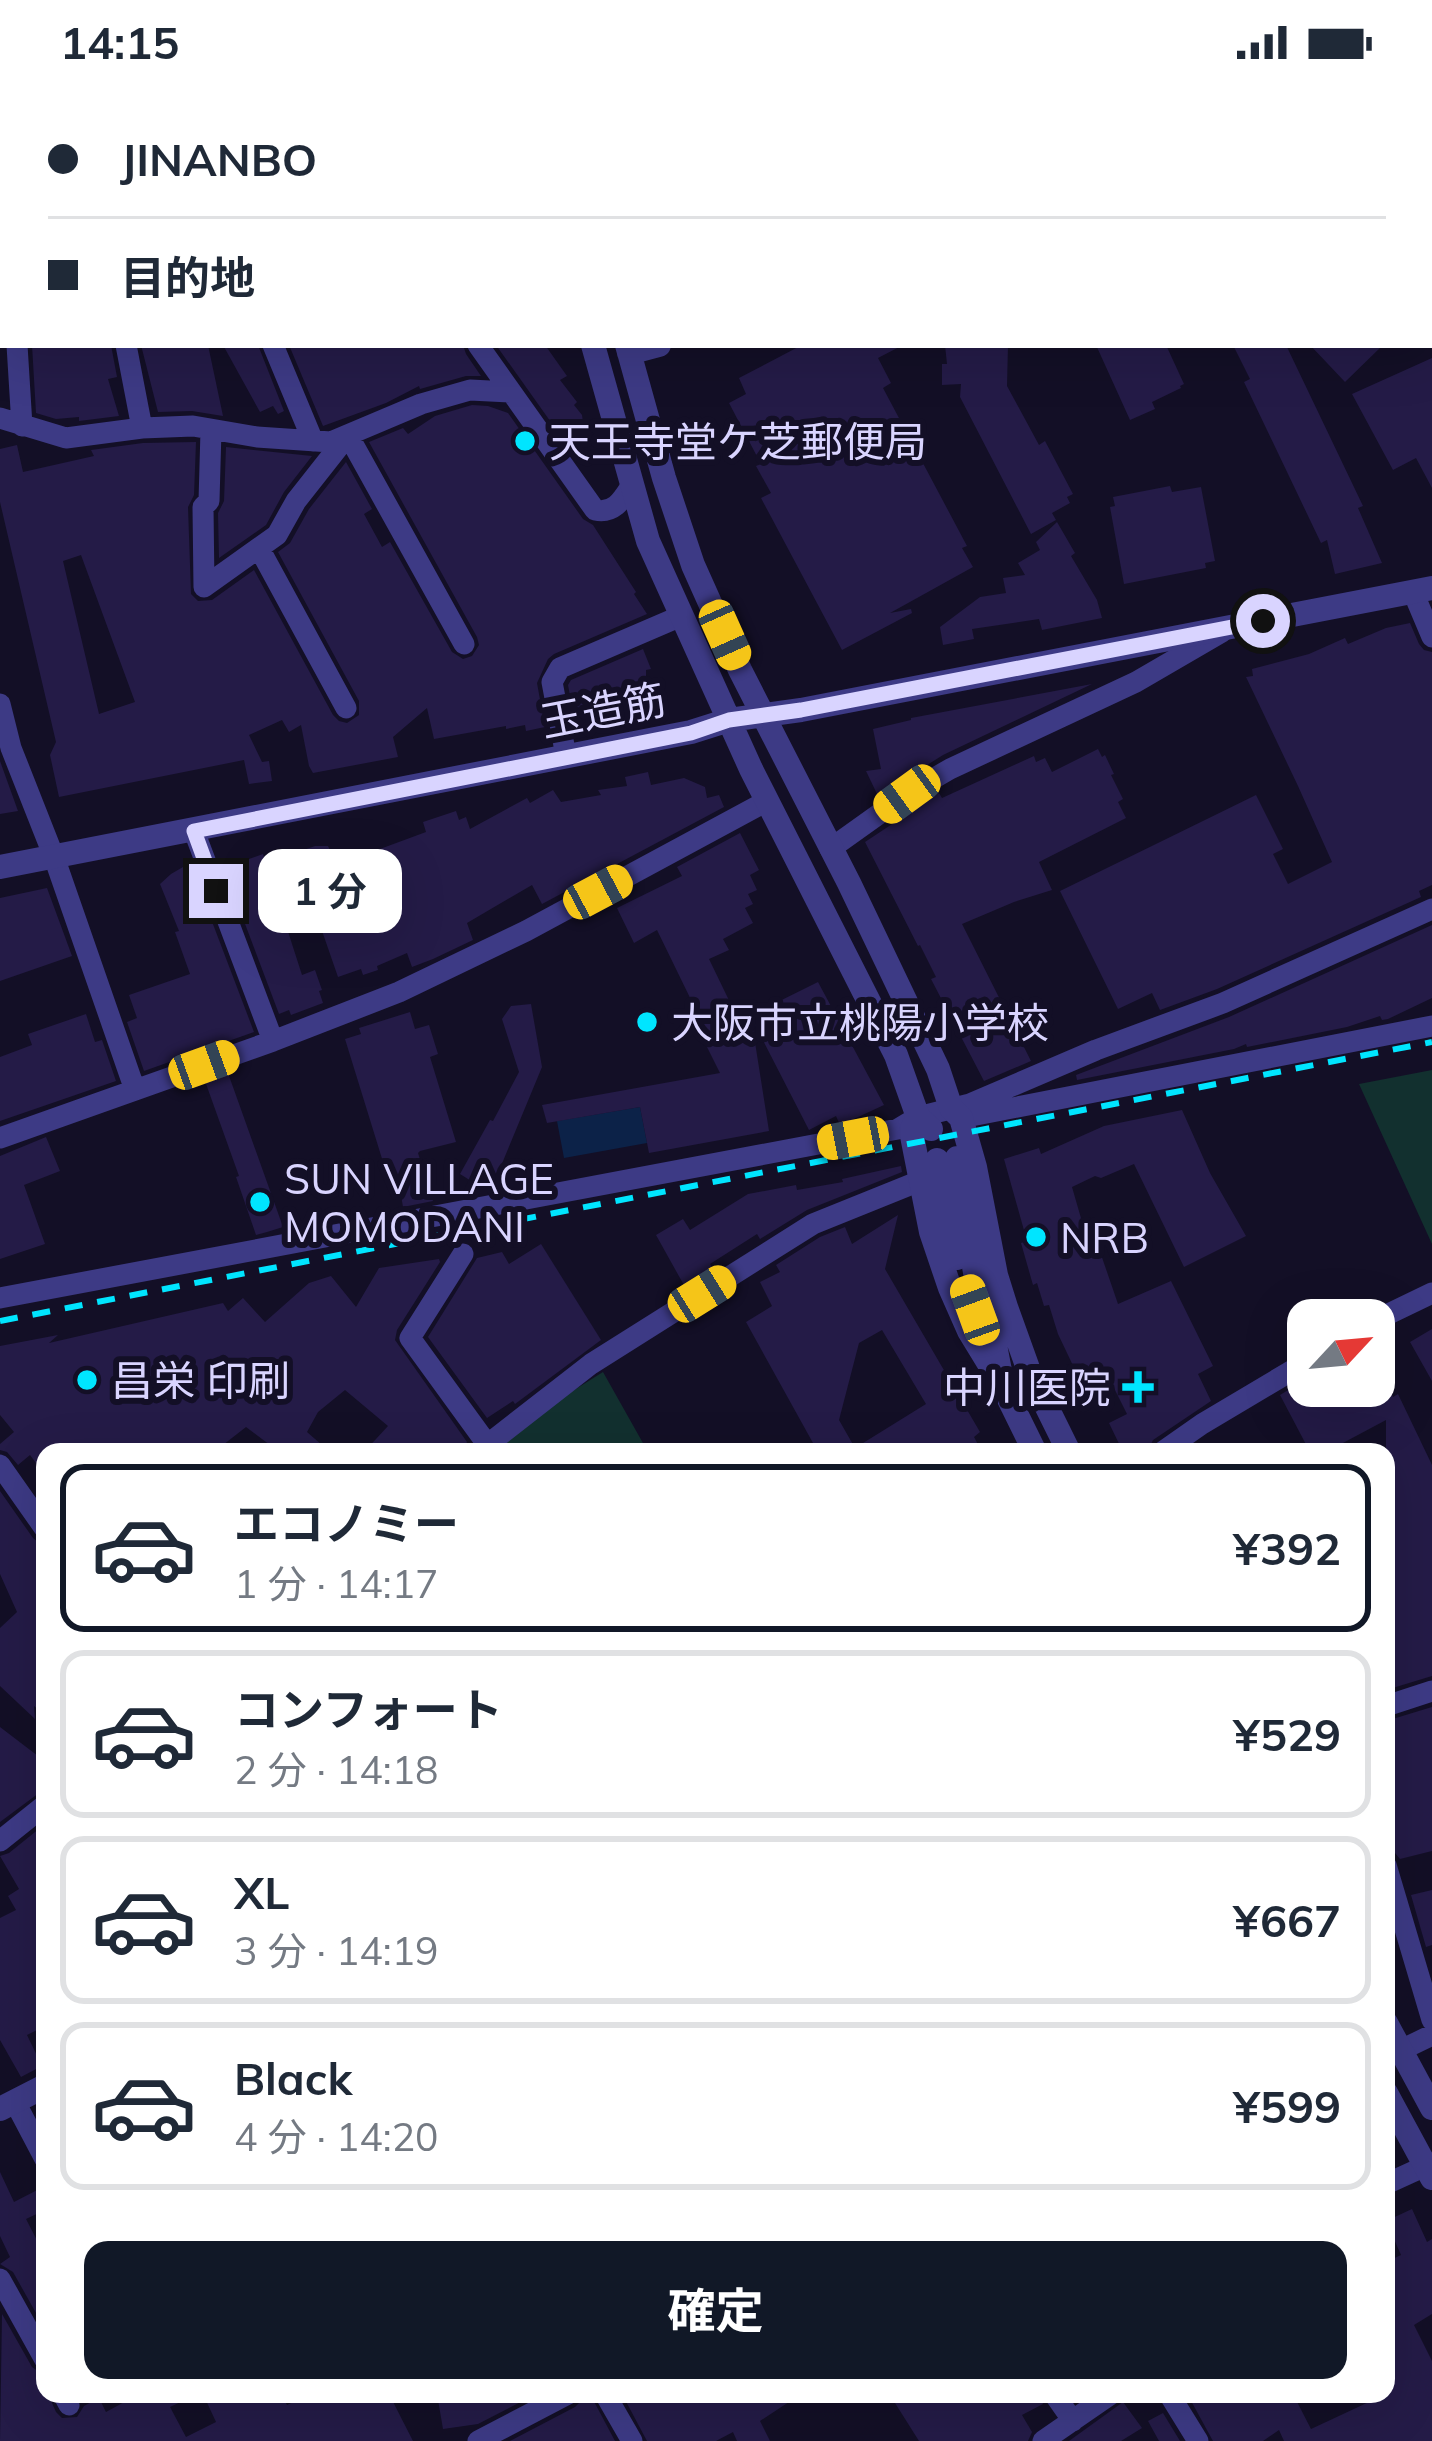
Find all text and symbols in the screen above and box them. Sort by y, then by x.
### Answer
text: 14:15 [60,14,179,70]
text: JINANBO [120,131,317,187]
text: 目的地 [120,249,255,305]
place label: 天王寺堂ケ芝郵便局 [549,415,927,468]
marker: 天王寺堂ケ芝郵便局 [512,428,538,454]
route start [1236,594,1290,648]
car [694,595,756,675]
street label: 玉造筋 [536,672,670,748]
car [867,758,947,830]
callout: 1 分 [258,849,402,933]
car [558,859,638,925]
route end [189,864,243,918]
text: 1 分 [293,866,367,915]
place label: 大阪市立桃陽小学校 [671,996,1049,1049]
marker: 大阪市立桃陽小学校 [634,1009,660,1035]
car [164,1036,244,1094]
car [814,1113,892,1163]
place label: SUN VILLAGE MOMODANI [284,1152,554,1253]
marker: SUN VILLAGE MOMODANI [247,1189,273,1215]
place label: NRB [1060,1211,1149,1264]
marker: NRB [1023,1224,1049,1250]
car [662,1260,742,1328]
car [946,1270,1004,1350]
north arrow [1287,1299,1395,1407]
map controls [1287,1299,1395,1407]
place label: 昌栄 印刷 [111,1354,290,1407]
place label: 中川医院 [943,1361,1111,1414]
marker: 昌栄 印刷 [74,1367,100,1393]
marker: 中川医院 [1122,1371,1154,1403]
icon: car [90,1494,198,1602]
text: エコノミー [234,1495,459,1551]
text: ¥392 [1233,1520,1341,1576]
text: 1 分 · 14:17 [234,1559,438,1608]
icon: car [90,1680,198,1788]
text: コンフォート [234,1681,503,1737]
text: ¥529 [1233,1706,1341,1762]
text: 2 分 · 14:18 [234,1745,438,1794]
text: XL [234,1864,289,1920]
icon: car [90,1866,198,1974]
text: ¥667 [1233,1892,1341,1948]
text: 3 分 · 14:19 [234,1926,438,1975]
text: Black [234,2050,352,2106]
icon: car [90,2052,198,2160]
text: ¥599 [1233,2078,1341,2134]
text: 4 分 · 14:20 [234,2112,438,2161]
button: 確定 [84,2241,1347,2379]

